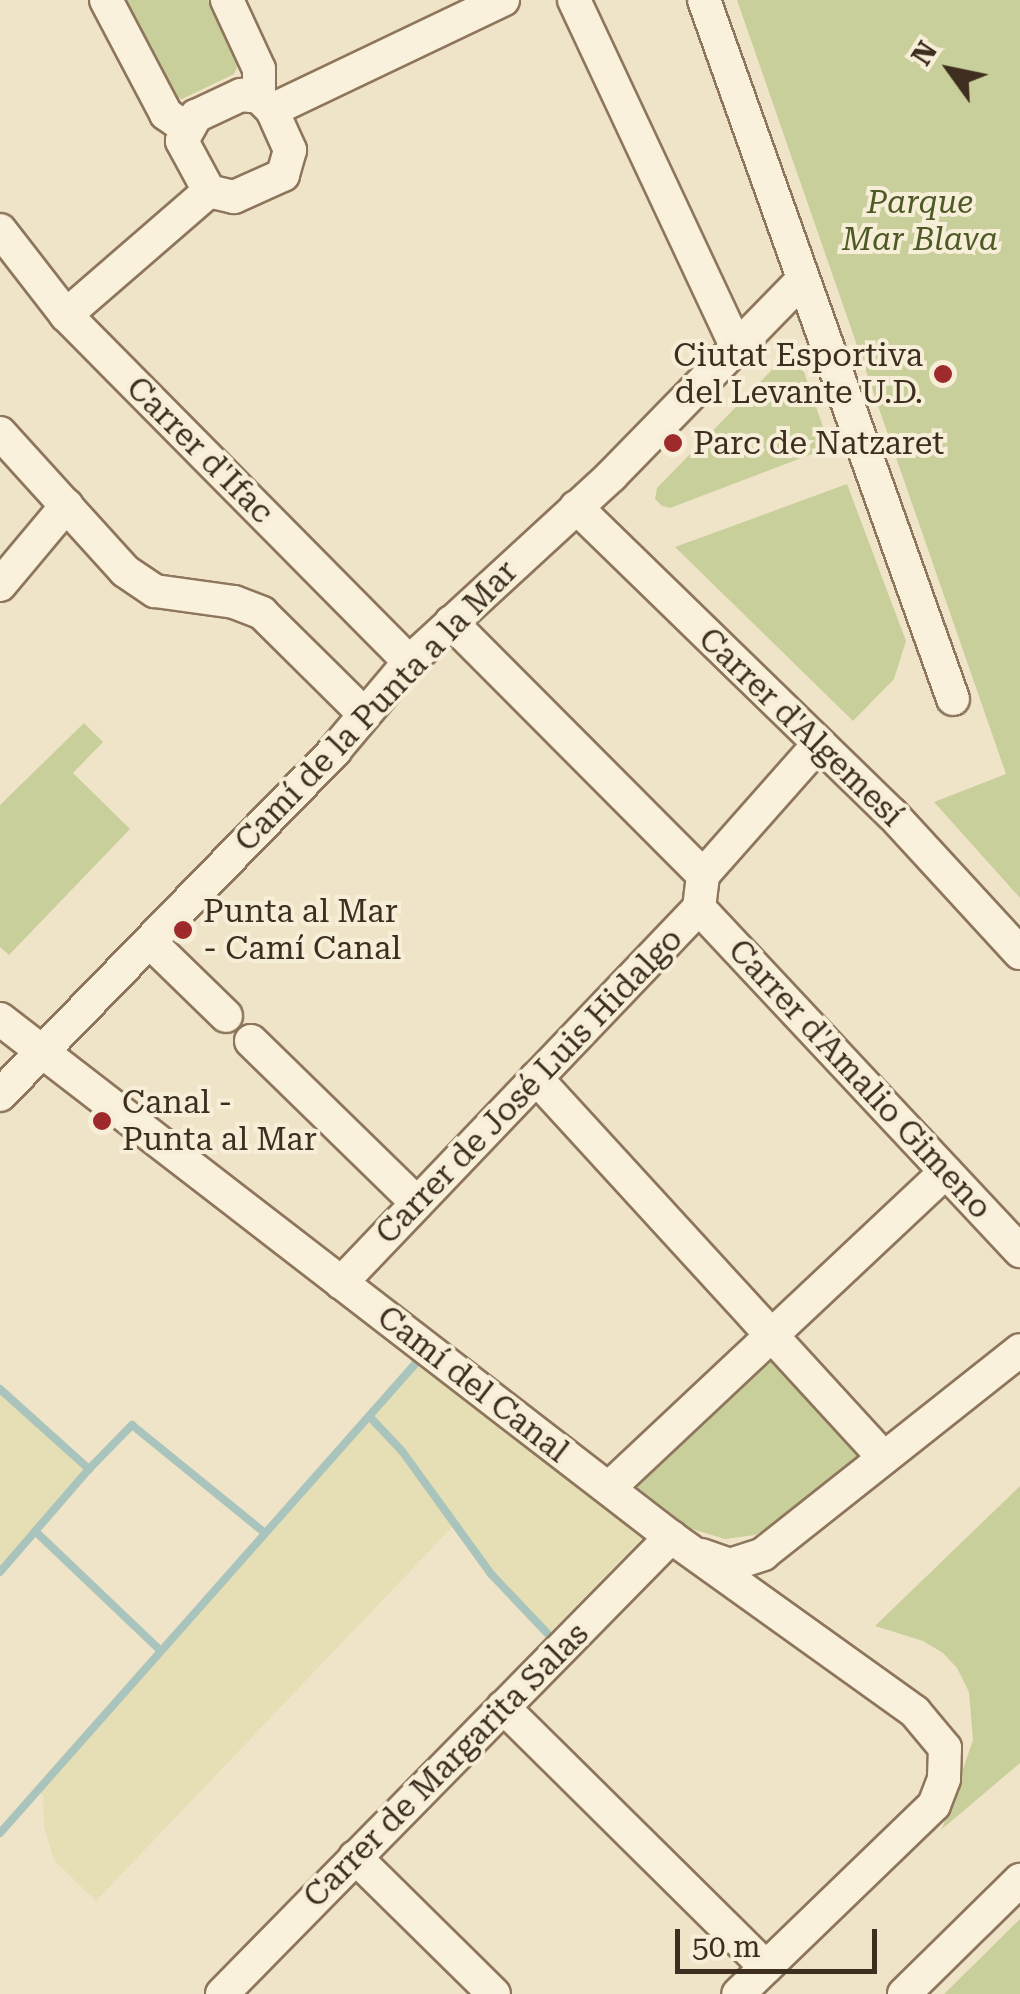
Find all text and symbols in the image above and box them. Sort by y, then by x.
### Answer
north arrow [900,20,1000,120]
text: N [905,35,944,71]
park label: Parque Mar Blava [842,184,998,259]
place label: Ciutat Esportiva del Levante U.D. [673,337,923,412]
marker: Ciutat Esportiva del Levante U.D. [932,363,954,385]
street label: Carrer d'Ifac [119,369,281,531]
place label: Parc de Natzaret [693,424,944,462]
marker: Parc de Natzaret [662,432,684,454]
street label: Camí de la Punta a la Mar [227,553,525,859]
street label: Carrer d'Algemesí [691,620,911,834]
place label: Punta al Mar - Camí Canal [203,893,401,968]
marker: Punta al Mar - Camí Canal [172,919,194,941]
street label: Carrer de José Luis Hidalgo [368,920,690,1252]
street label: Carrer d'Amalio Gimeno [720,931,1000,1227]
place label: Canal - Punta al Mar [122,1084,317,1159]
marker: Canal - Punta al Mar [91,1110,113,1132]
street label: Camí del Canal [370,1298,576,1470]
street label: Carrer de Margarita Salas [296,1615,596,1915]
scale bar [680,1909,882,1971]
text: 50 m [692,1929,761,1964]

